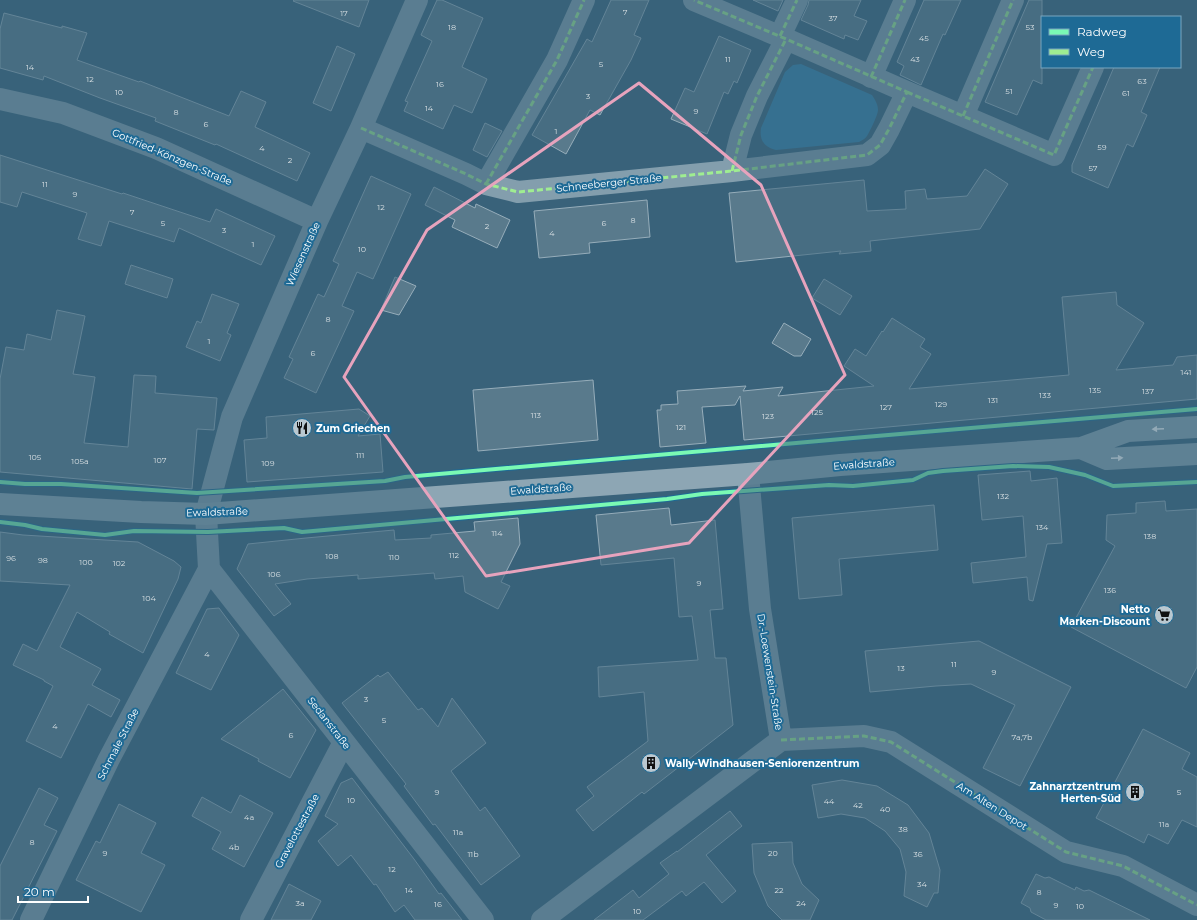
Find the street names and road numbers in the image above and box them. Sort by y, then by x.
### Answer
street label: Gottfried-Könzgen-Straße [110,126,234,188]
street label: Schneeberger Straße [556,171,662,195]
street label: Wiesenstraße [283,220,323,288]
street label: Ewaldstraße [833,455,895,473]
street label: Ewaldstraße [510,480,572,498]
street label: Ewaldstraße [186,504,248,520]
street label: Dr.-Loewenstein-Straße [754,613,786,731]
street label: Sedanstraße [305,694,353,752]
street label: Schmale Straße [94,706,142,782]
street label: Am Alten Depot [954,779,1030,833]
street label: Gravelottestraße [272,792,322,870]

